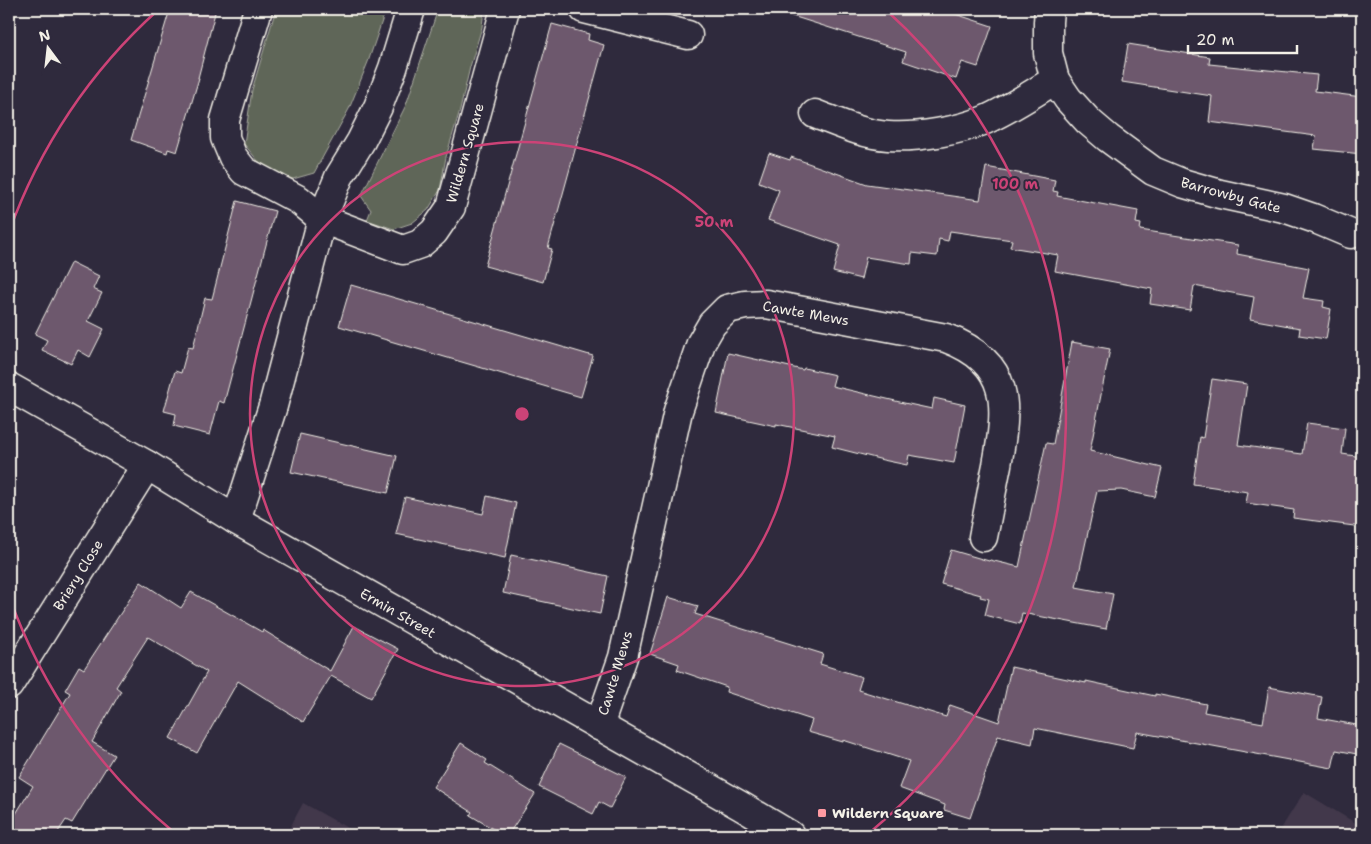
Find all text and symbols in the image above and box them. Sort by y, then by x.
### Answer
north arrow [22,22,72,72]
scale bar [1188,22,1297,54]
text: N [37,25,52,46]
text: 20 m [1196,30,1235,50]
street label: Wildern Square [442,101,488,205]
street label: Barrowby Gate [1179,173,1283,217]
text: 100 m [992,174,1038,194]
text: 50 m [695,212,734,232]
street label: Cawte Mews [761,297,851,329]
centre of rings [513,405,531,423]
street label: Briery Close [49,536,107,614]
street label: Ermin Street [357,584,439,642]
street label: Cawte Mews [594,629,636,717]
place label: Wildern Square [832,804,944,822]
marker: Wildern Square [816,807,828,819]

